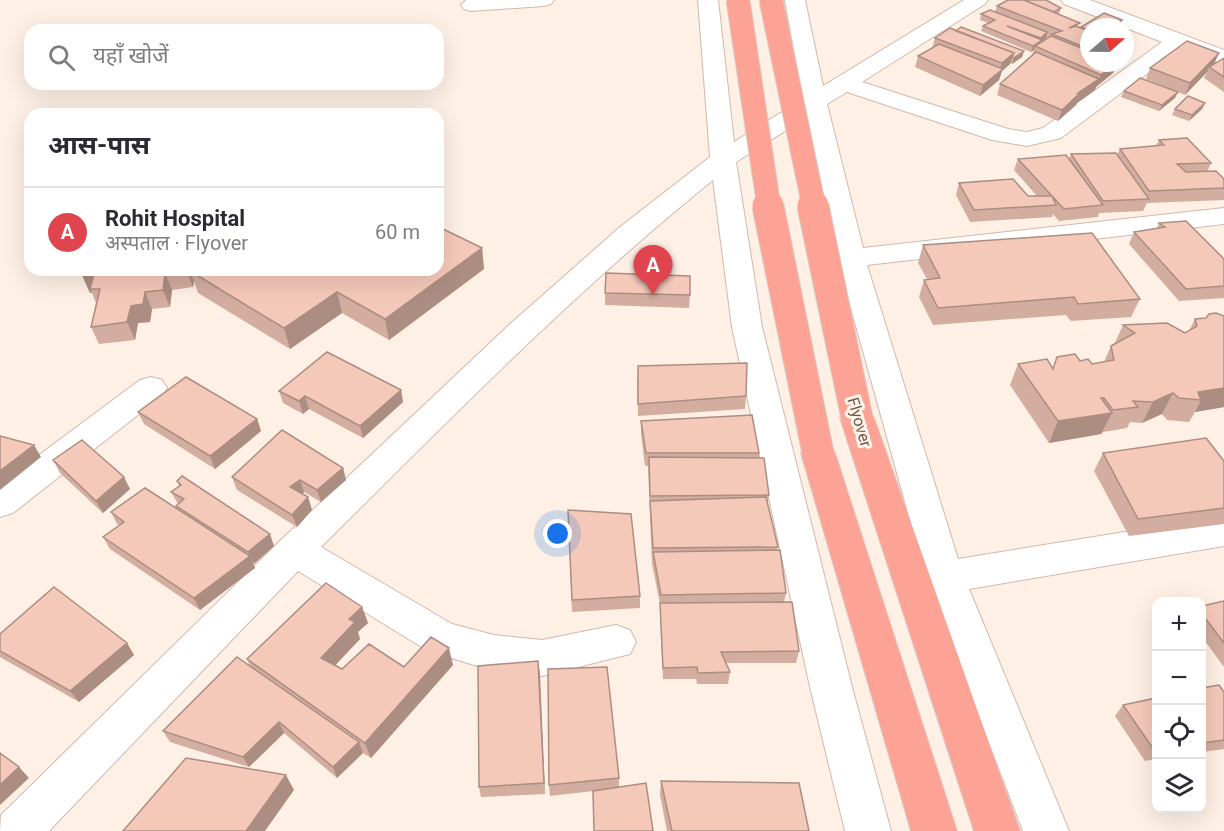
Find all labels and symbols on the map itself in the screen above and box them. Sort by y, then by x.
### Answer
north arrow [1080,18,1134,72]
pin: A [634,246,672,295]
street label: Flyover [843,395,876,450]
your location [543,519,572,548]

